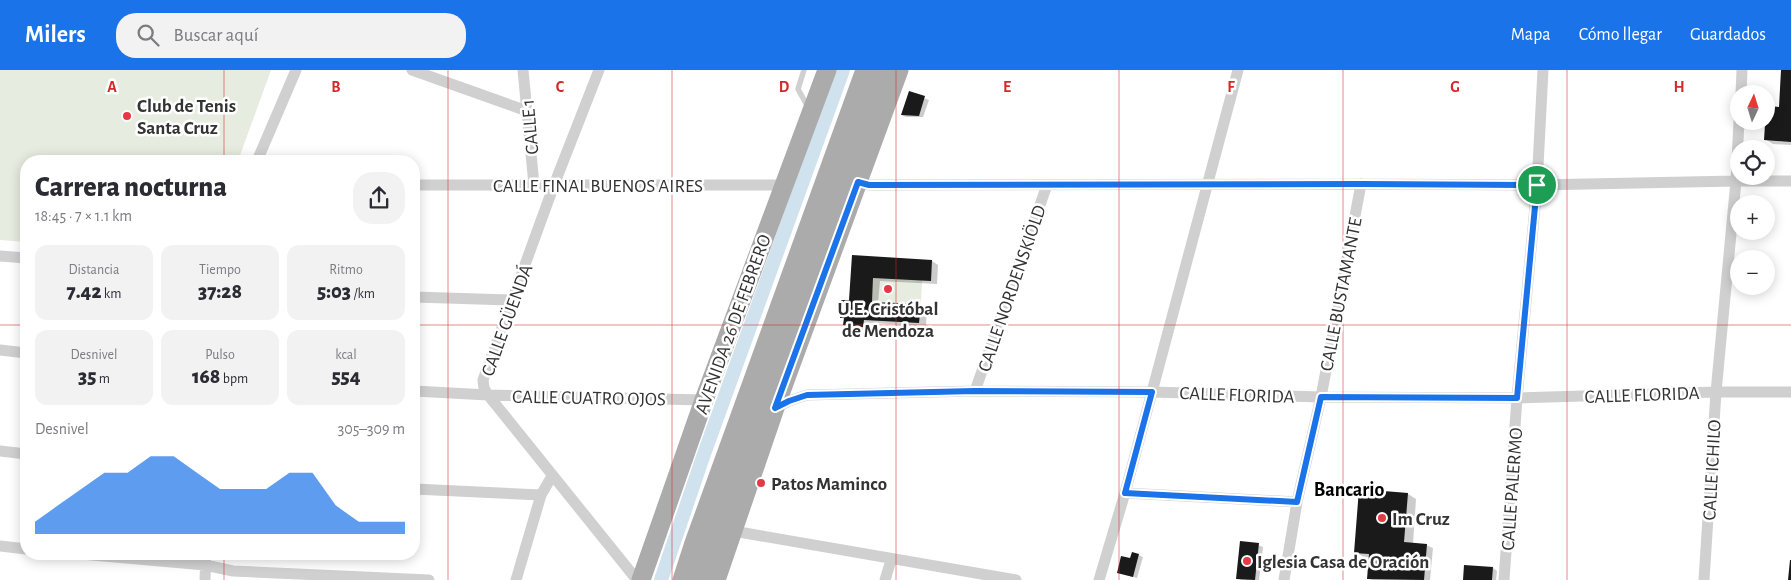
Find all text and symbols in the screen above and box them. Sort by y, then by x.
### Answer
search box [116,13,466,58]
icon: search [134,21,162,49]
text: Milers [25,23,86,47]
text: Buscar aquí [174,26,258,45]
text: Mapa [1511,26,1551,44]
text: Cómo llegar [1579,26,1662,44]
text: Guardados [1690,26,1766,44]
text: A [107,79,117,95]
text: B [331,79,341,95]
text: C [556,79,565,95]
text: D [779,79,790,95]
text: E [1003,79,1011,95]
text: F [1227,79,1235,95]
text: G [1450,79,1460,95]
text: H [1673,79,1685,95]
north arrow [1730,85,1775,130]
map controls [1730,85,1775,295]
place label: Club de Tenis Santa Cruz [137,97,236,138]
street label: CALLE 1 [519,98,542,155]
marker: Club de Tenis Santa Cruz [121,110,133,122]
button: locate [1730,140,1775,185]
pin [1516,164,1558,206]
icon: arrive [1523,171,1551,199]
button: share [353,172,405,224]
text: Carrera nocturna [35,174,227,202]
street label: CALLE FINAL BUENOS AIRES [493,177,703,196]
button: + [1730,195,1775,240]
street label: CALLE NORDENSKIÖLD [974,202,1050,374]
text: 18:45 · 7 × 1.1 km [35,208,132,224]
street label: CALLE BUSTAMANTE [1317,216,1366,373]
street label: AVENIDA 26 DE FEBRERO [692,232,775,417]
button: − [1730,250,1775,295]
street label: CALLE GÜENDÁ [477,261,536,379]
text: Distancia [69,263,119,277]
text: Tiempo [199,263,241,277]
text: Ritmo [329,263,363,277]
text: 7.42 [67,281,101,302]
text: 37:28 [198,281,242,302]
text: 5:03 [317,281,351,302]
marker: U.E. Cristóbal de Mendoza [882,283,894,295]
text: km [101,287,121,301]
text: /km [351,287,375,301]
place label: U.E. Cristóbal de Mendoza [837,300,939,341]
text: Desnivel [71,348,117,362]
text: Pulso [205,348,235,362]
text: kcal [335,348,357,362]
text: 35 [78,366,96,387]
text: 168 [192,366,220,387]
text: 554 [331,366,361,387]
text: m [96,372,110,386]
text: bpm [220,372,248,386]
street label: CALLE FLORIDA [1179,384,1295,407]
street label: CALLE FLORIDA [1584,384,1700,407]
street label: CALLE CUATRO OJOS [512,388,666,409]
street label: CALLE ICHILO [1700,419,1725,521]
text: Desnivel [35,421,89,437]
text: 305–309 m [338,421,405,437]
street label: CALLE PALERMO [1499,427,1526,551]
place label: Patos Maminco [771,475,887,494]
marker: Patos Maminco [755,477,767,489]
district label: Bancario [1314,480,1384,500]
place label: Im Cruz [1392,510,1450,529]
marker: Im Cruz [1376,512,1388,524]
place label: Iglesia Casa de Oración [1257,553,1429,572]
marker: Iglesia Casa de Oración [1241,555,1253,567]

